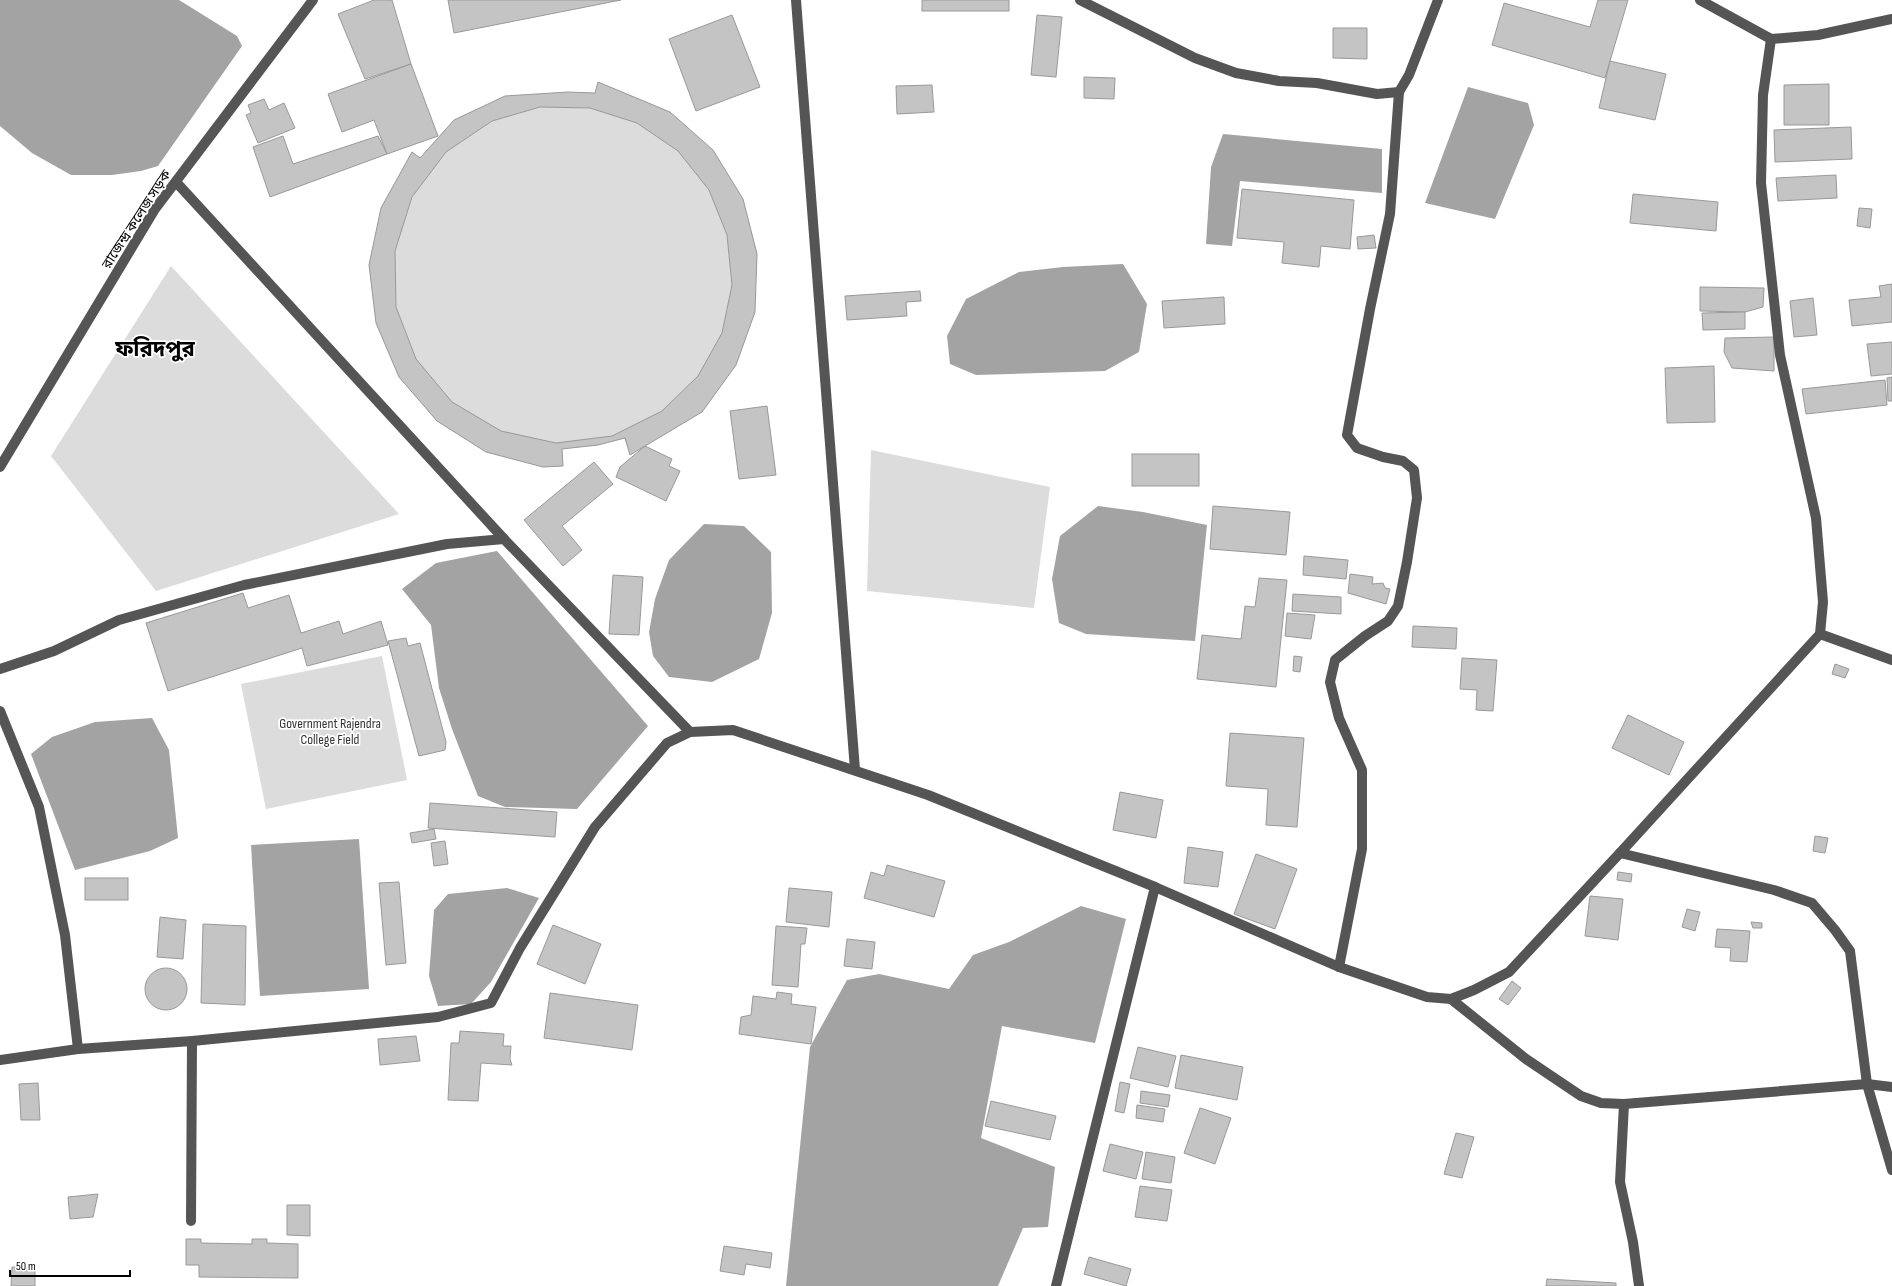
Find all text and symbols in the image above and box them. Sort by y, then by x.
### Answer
street label: রাজেন্দ্র কলেজ সড়ক [98,166,175,273]
district label: ফরিদপুর [114,336,196,363]
park label: Government Rajendra College Field [279,715,381,748]
scale bar [10,1252,130,1278]
text: 50 m [16,1259,36,1274]

